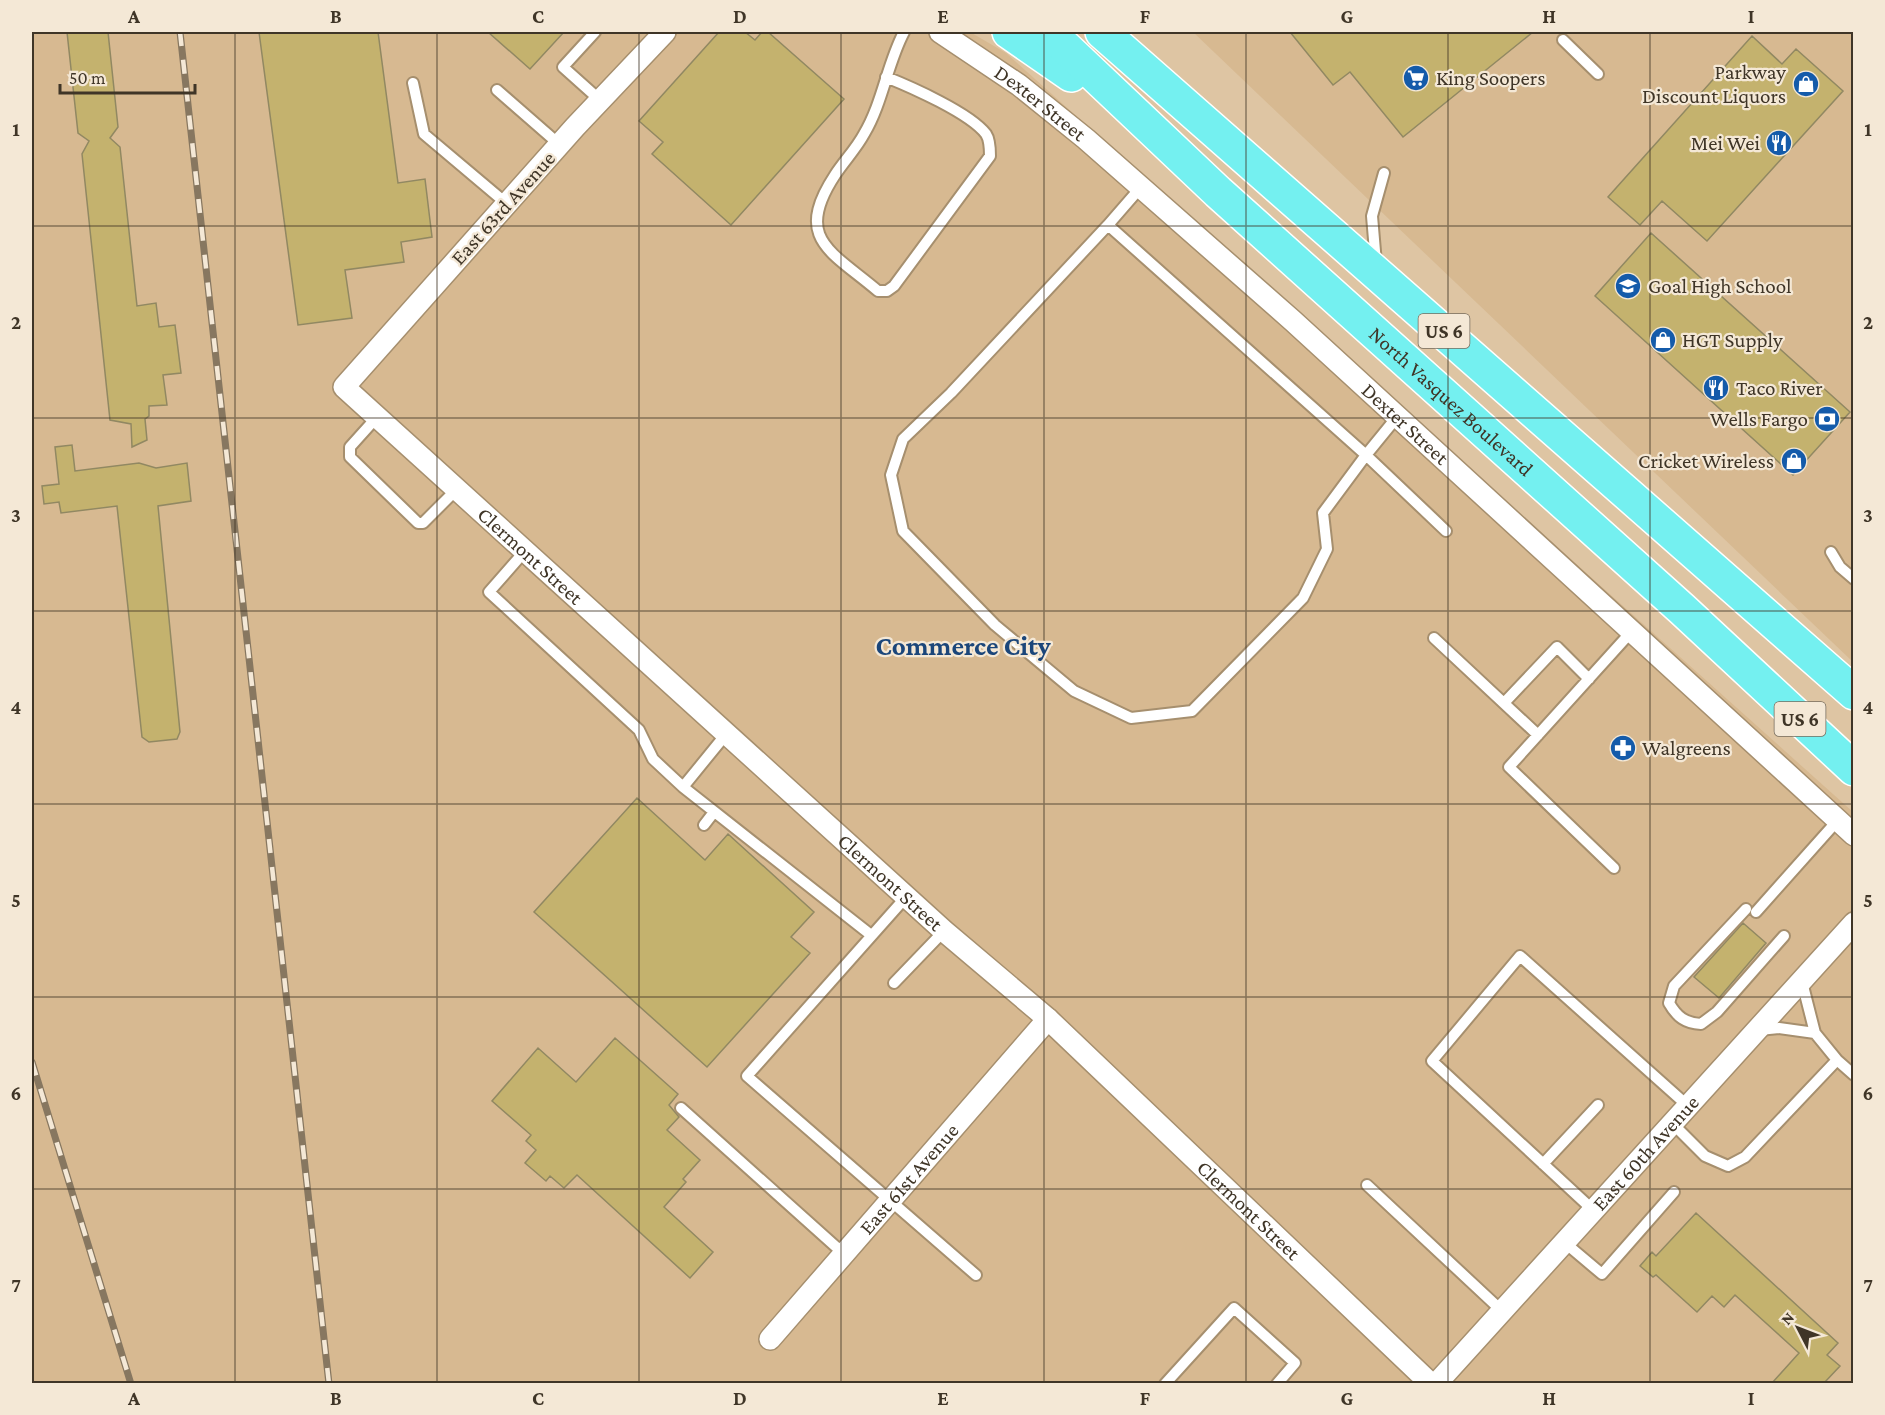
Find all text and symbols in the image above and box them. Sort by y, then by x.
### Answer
text: A [127,5,141,27]
text: B [330,5,342,27]
text: C [532,5,544,27]
text: D [733,5,747,27]
text: E [937,5,949,27]
text: F [1140,5,1151,27]
text: G [1341,5,1354,27]
text: H [1542,5,1556,27]
text: I [1748,5,1755,27]
scale bar [60,57,195,95]
street label: Dexter Street [990,60,1092,147]
place label: Parkway Discount Liquors [1642,60,1786,108]
supermarket icon: King Soopers [1401,63,1431,93]
place label: King Soopers [1436,66,1545,90]
text: 50 m [69,68,106,88]
shop icon: Parkway Discount Liquors [1791,69,1821,99]
text: 1 [12,118,20,140]
text: 1 [1864,118,1872,140]
restaurant icon: Mei Wei [1764,128,1794,158]
place label: Mei Wei [1691,131,1760,155]
street label: East 63rd Avenue [446,146,560,270]
school or university icon: Goal High School [1613,271,1643,301]
place label: Goal High School [1648,274,1792,298]
text: 2 [11,311,21,333]
text: 2 [1863,311,1873,333]
road number: US 6 [1418,314,1470,348]
street label: North Vasquez Boulevard [1364,322,1538,481]
shop icon: HGT Supply [1648,325,1678,355]
place label: HGT Supply [1682,328,1783,352]
restaurant icon: Taco River [1701,373,1731,403]
place label: Taco River [1736,376,1823,400]
street label: Dexter Street [1357,378,1454,470]
bank icon: Wells Fargo [1812,404,1842,434]
place label: Wells Fargo [1710,407,1808,431]
shop icon: Cricket Wireless [1779,446,1809,476]
place label: Cricket Wireless [1638,449,1774,473]
street label: Clermont Street [473,502,588,610]
text: 3 [11,504,21,526]
text: 3 [1863,504,1873,526]
district label: Commerce City [875,631,1051,661]
text: 4 [11,696,22,718]
text: 4 [1863,696,1874,718]
road number: US 6 [1774,702,1826,736]
pharmacy icon: Walgreens [1608,733,1638,763]
place label: Walgreens [1642,736,1731,760]
street label: Clermont Street [833,829,948,937]
text: 5 [11,889,21,911]
text: 5 [1863,889,1873,911]
text: 6 [11,1082,21,1104]
text: 6 [1863,1082,1873,1104]
street label: East 60th Avenue [1587,1090,1704,1215]
street label: East 61st Avenue [854,1119,964,1239]
street label: Clermont Street [1192,1156,1306,1266]
text: 7 [11,1274,21,1296]
text: 7 [1863,1274,1873,1296]
north arrow [1768,1298,1828,1358]
text: N [1777,1308,1797,1328]
text: A [127,1387,141,1409]
text: B [330,1387,342,1409]
text: C [532,1387,544,1409]
text: D [733,1387,747,1409]
text: E [937,1387,949,1409]
text: F [1140,1387,1151,1409]
text: G [1341,1387,1354,1409]
text: H [1542,1387,1556,1409]
text: I [1748,1387,1755,1409]

